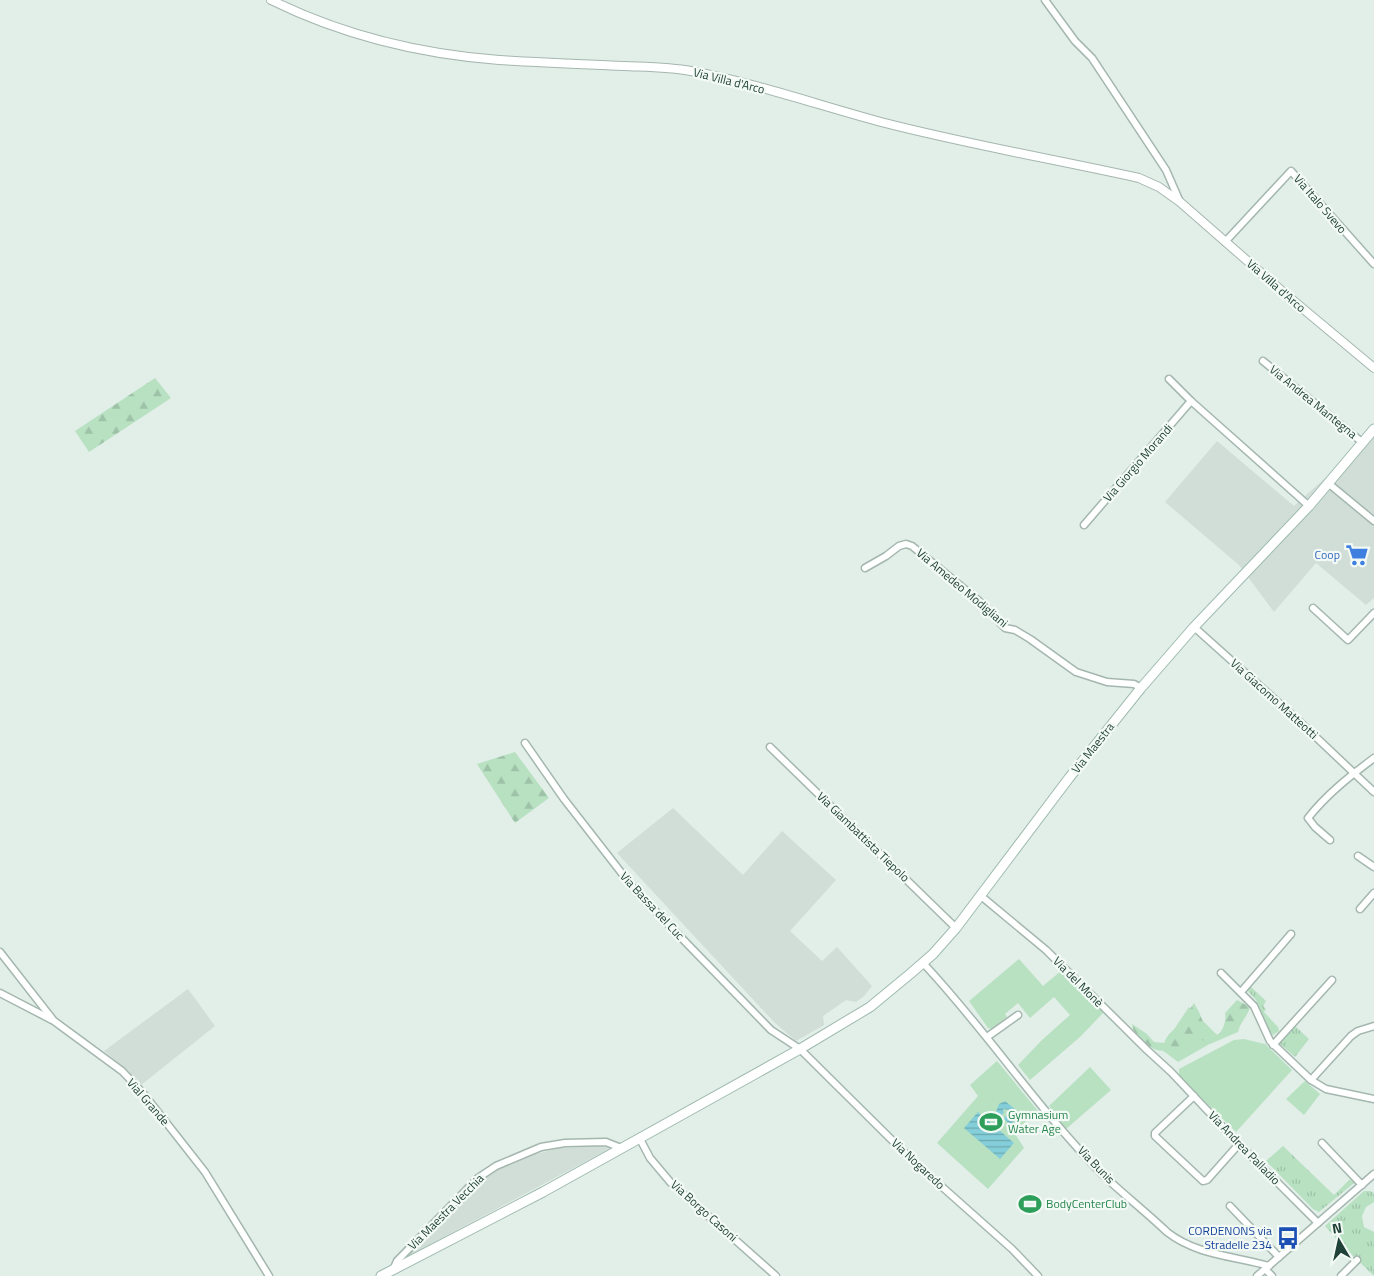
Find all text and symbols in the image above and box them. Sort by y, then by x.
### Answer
street label: Via Villa d'Arco [691,62,767,99]
street label: Via Italo Svevo [1289,170,1352,238]
street label: Via Villa d'Arco [1243,254,1310,317]
street label: Via Andrea Mantegna [1265,360,1361,443]
street label: Via Giorgio Morandi [1098,419,1177,506]
supermarket icon: Coop [1344,542,1370,568]
street label: Via Amedeo Modigliani [912,543,1012,632]
place label: Coop [1315,545,1340,564]
street label: Via Giacomo Matteotti [1226,654,1323,743]
street label: Via Maestra [1067,718,1119,777]
street label: Via Giambattista Tiepolo [813,787,914,886]
street label: Via Bassa del Cuc [616,867,689,944]
street label: Via del Monè [1049,952,1108,1011]
street label: Vial Grande [122,1074,174,1130]
place label: Gymnasium Water Age [1008,1105,1068,1138]
street label: Via Andrea Palladio [1204,1106,1285,1189]
sports icon: Gymnasium Water Age [978,1109,1004,1135]
street label: Via Nogaredo [887,1134,950,1194]
street label: Via Bunis [1073,1141,1120,1188]
street label: Via Maestra Vecchia [403,1169,488,1254]
street label: Via Borgo Casoni [666,1175,742,1246]
sports icon: BodyCenterClub [1017,1191,1043,1217]
place label: BodyCenterClub [1046,1194,1127,1213]
north arrow [1314,1216,1364,1266]
text: N [1330,1217,1343,1239]
place label: CORDENONS via Stradelle 234 [1188,1221,1272,1254]
bus stop icon: CORDENONS via Stradelle 234 [1275,1225,1301,1251]

